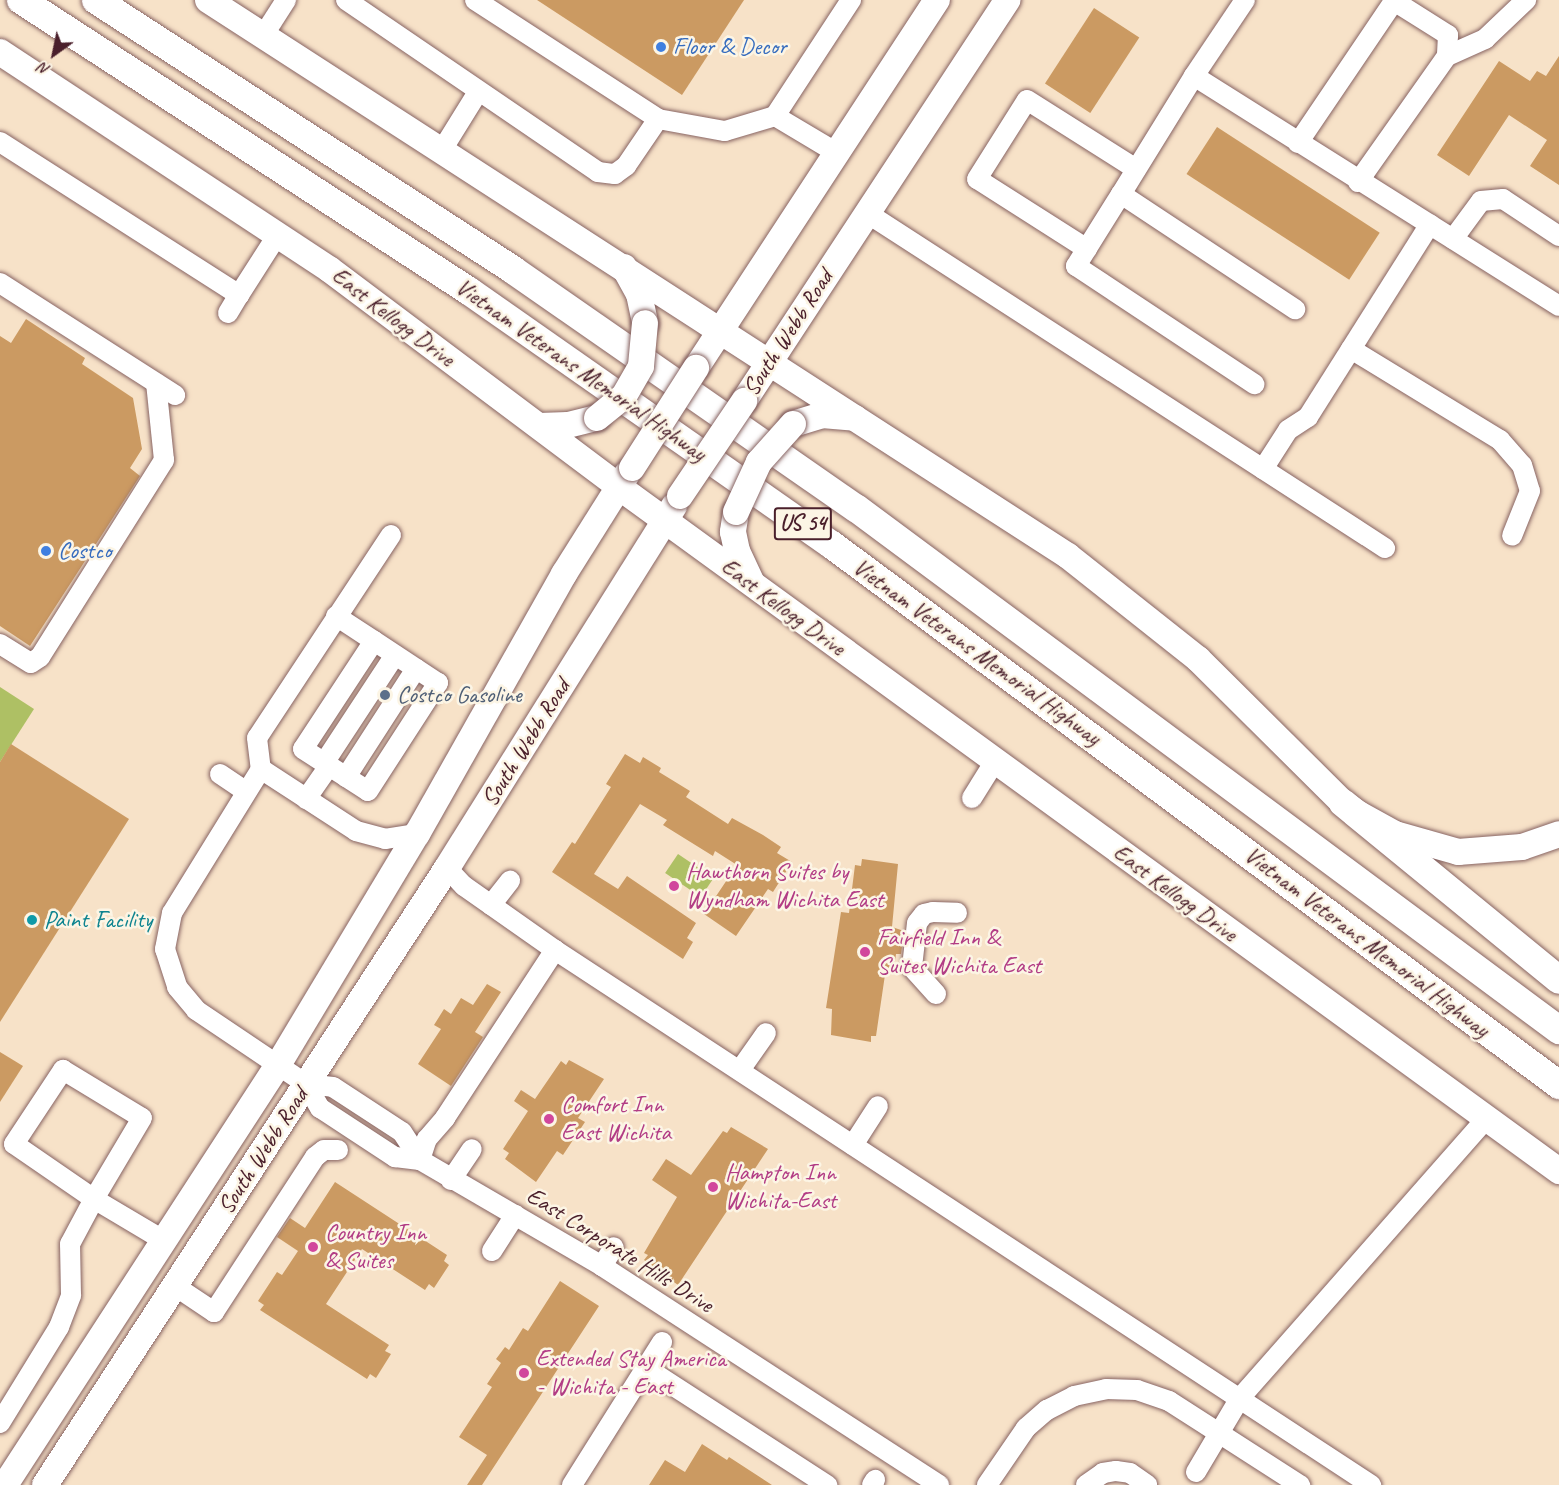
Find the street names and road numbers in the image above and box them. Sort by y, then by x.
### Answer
street label: East Kellogg Drive [326,261,460,373]
street label: South Webb Road [736,264,840,402]
street label: Vietnam Veterans Memorial Highway [451,273,711,467]
road number: US 54 [773,505,833,543]
street label: East Kellogg Drive [715,552,851,662]
street label: Vietnam Veterans Memorial Highway [848,553,1106,751]
street label: South Webb Road [475,674,577,812]
street label: East Kellogg Drive [1107,838,1243,948]
street label: Vietnam Veterans Memorial Highway [1239,841,1495,1043]
street label: South Webb Road [211,1082,315,1220]
street label: East Corporate Hills Drive [521,1181,719,1319]

